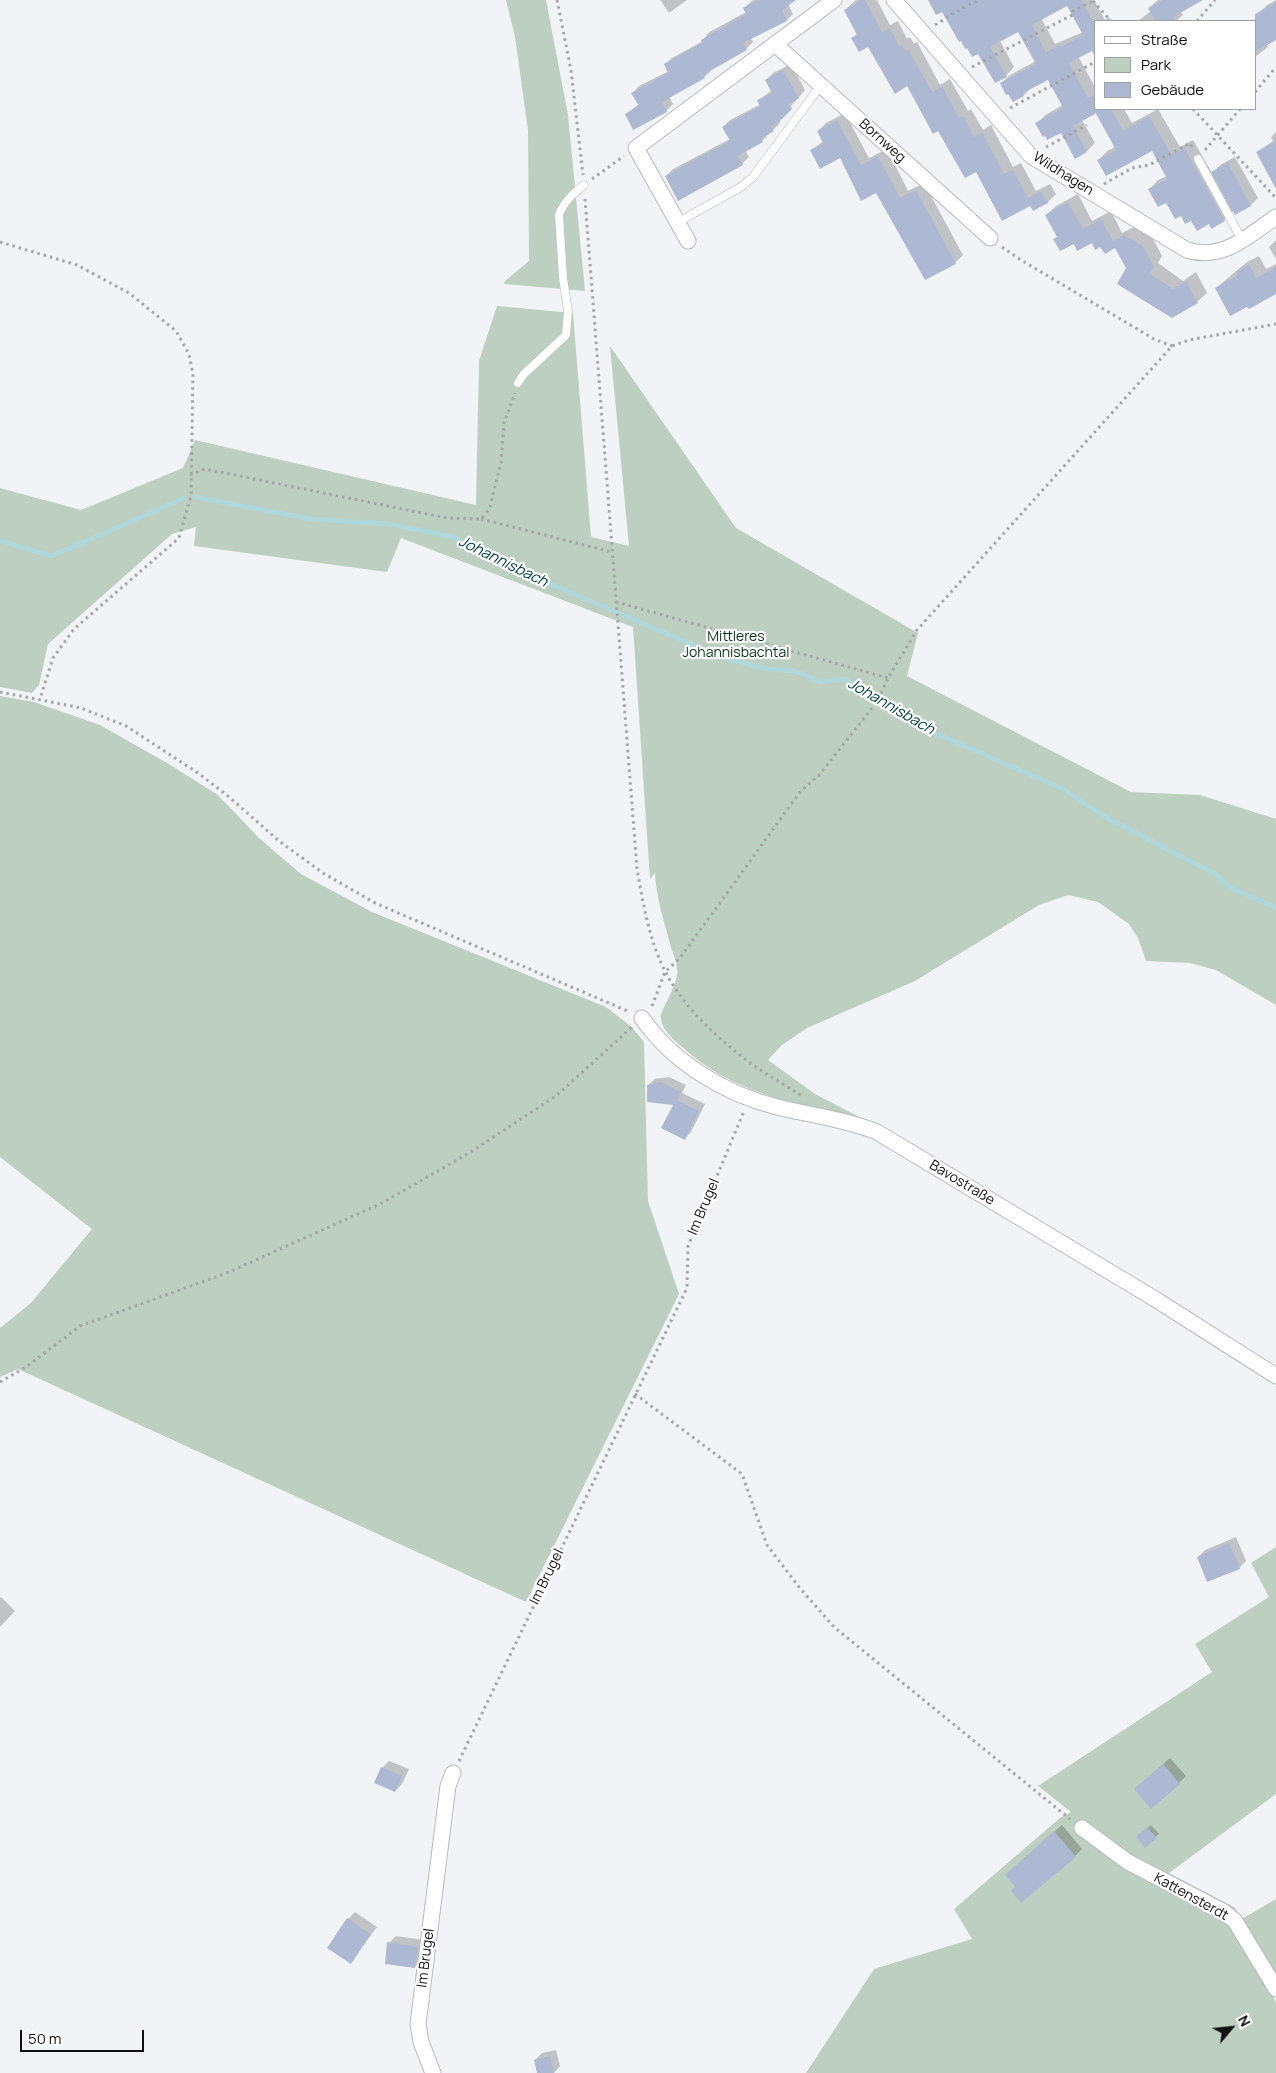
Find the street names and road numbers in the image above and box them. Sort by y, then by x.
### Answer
street label: Bornweg [855,116,909,166]
street label: Wildhagen [1030,149,1096,199]
street label: Bavostraße [926,1157,998,1209]
street label: Im Brugel [685,1176,723,1238]
street label: Im Brugel [526,1547,568,1607]
street label: Kattensterdt [1151,1870,1231,1924]
street label: Im Brugel [414,1927,438,1989]

